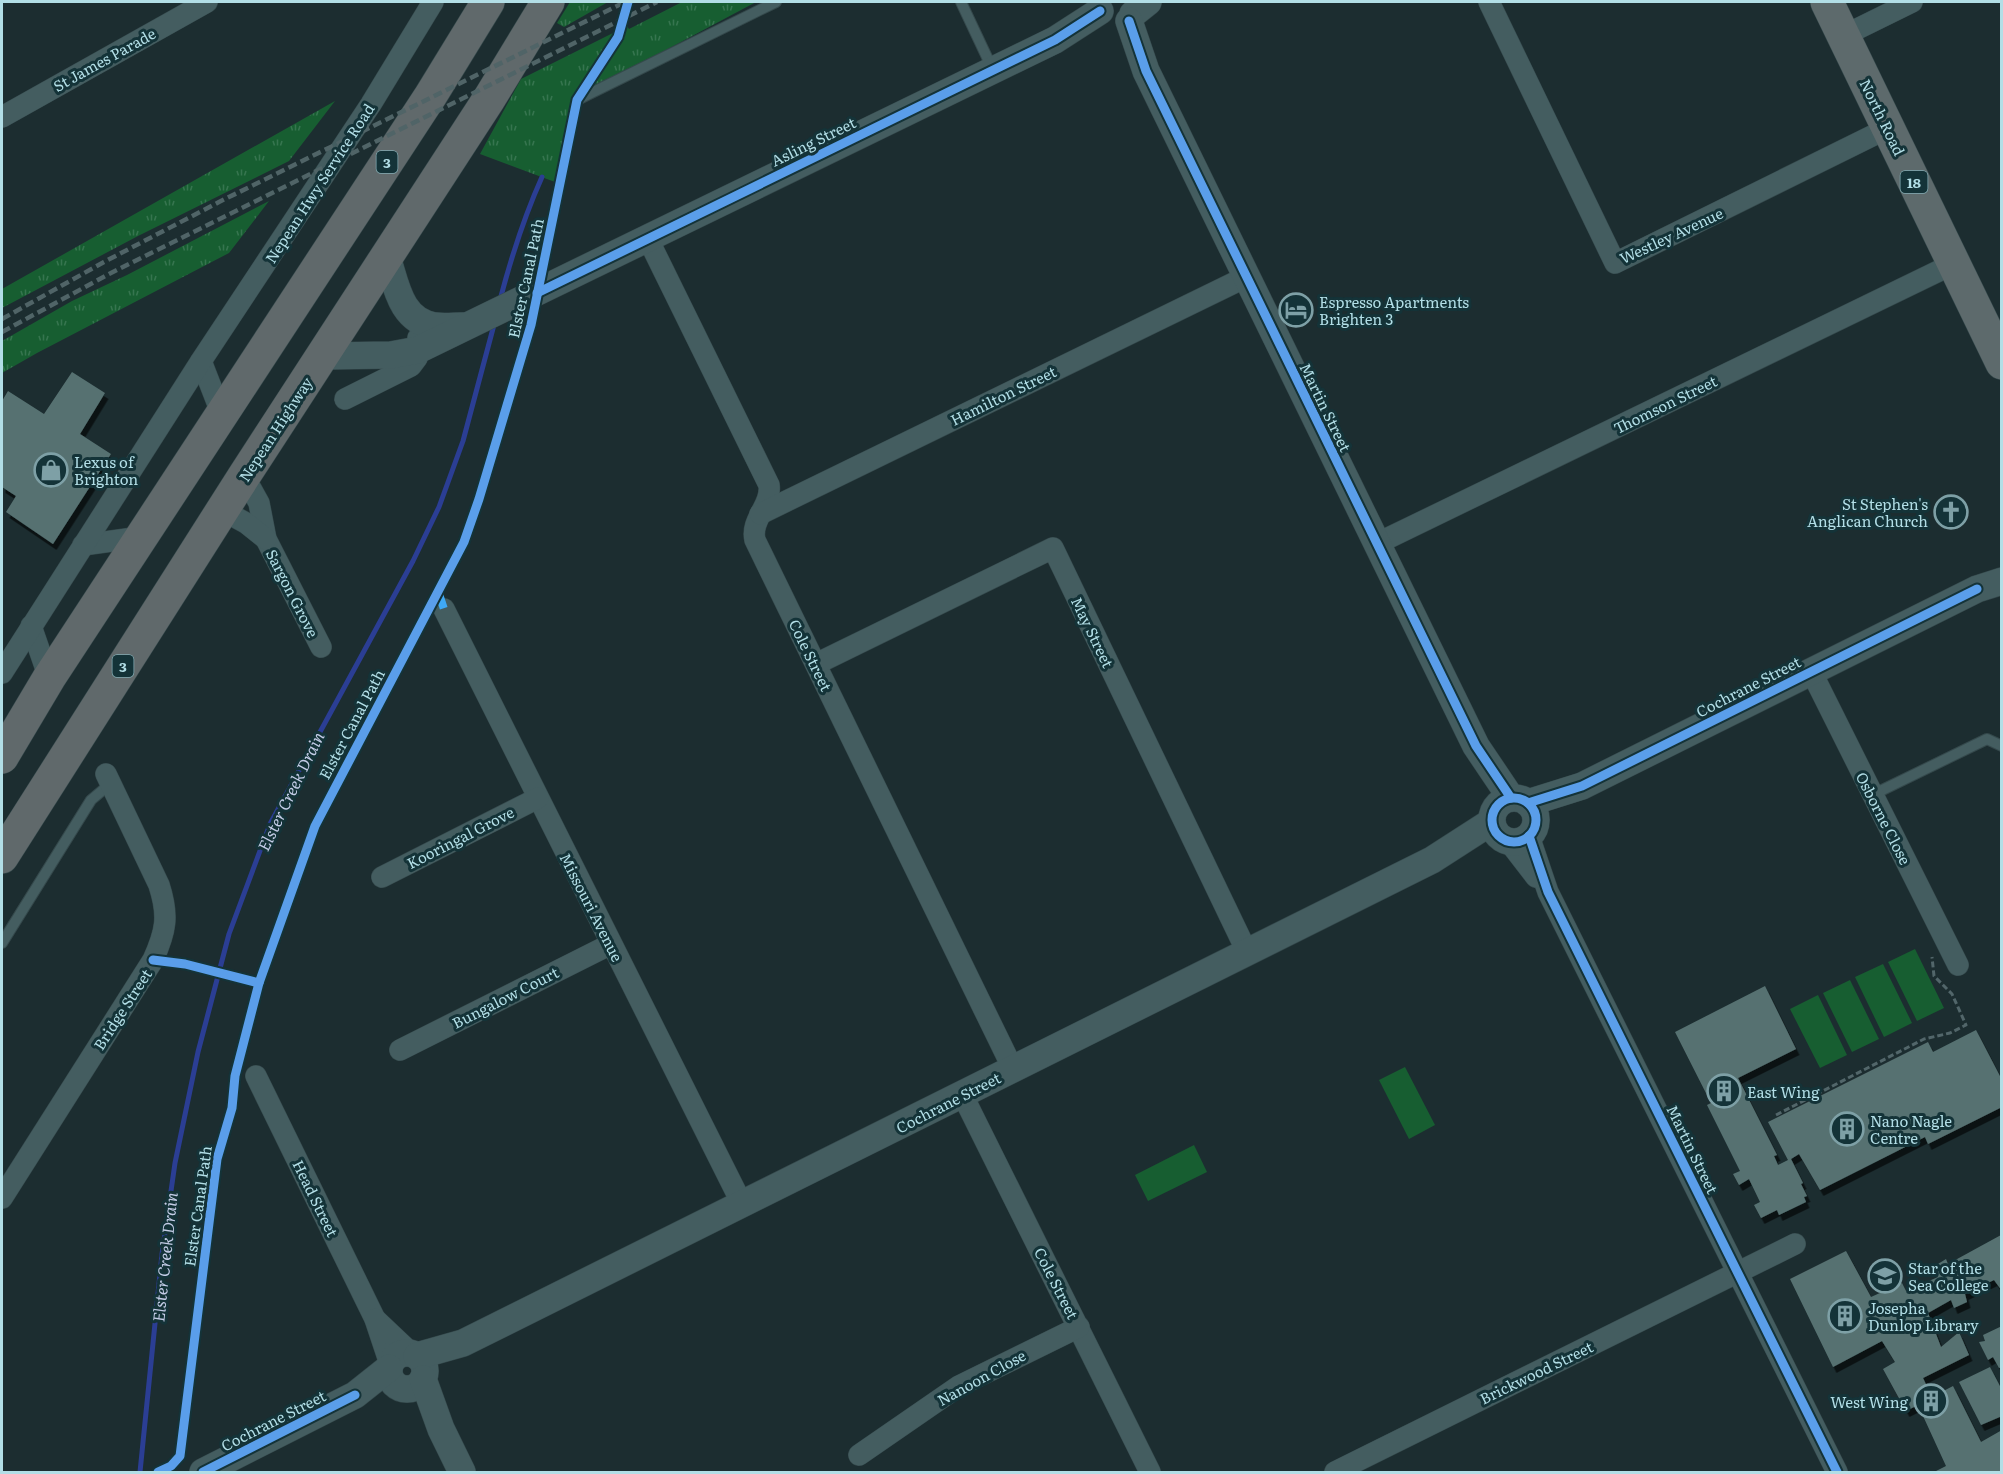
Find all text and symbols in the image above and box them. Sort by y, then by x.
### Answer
street label: St James Parade [48,21,160,97]
street label: North Road [1854,75,1912,159]
street label: Nepean Hwy Service Road [259,99,379,267]
street label: Asling Street [767,110,859,172]
road number: 3 [376,151,398,173]
road number: 18 [1900,171,1928,193]
street label: Westley Avenue [1615,201,1727,269]
street label: Elster Canal Path [501,216,549,340]
place label: Espresso Apartments Brighten 3 [1319,290,1469,330]
hotel icon: Espresso Apartments Brighten 3 [1278,292,1314,328]
street label: Hamilton Street [946,359,1060,431]
street label: Martin Street [1294,359,1358,455]
street label: Thomson Street [1609,369,1721,439]
street label: Nepean Highway [232,372,318,486]
place label: Lexus of Brighton [74,450,138,490]
shop icon: Lexus of Brighton [33,452,69,488]
place label: St Stephen's Anglican Church [1807,492,1928,532]
church icon: St Stephen's Anglican Church [1933,494,1969,530]
street label: Sargon Grove [261,545,325,641]
street label: May Street [1066,593,1120,671]
street label: Cole Street [784,615,838,695]
street label: Cochrane Street [1692,650,1804,722]
road number: 3 [112,655,134,677]
street label: Elster Canal Path [312,665,390,783]
water label: Elster Creek Drain [251,727,330,855]
street label: Osborne Close [1851,767,1917,869]
street label: Kooringal Grove [402,800,518,874]
street label: Missouri Avenue [555,849,629,966]
street label: Bungalow Court [448,960,562,1034]
street label: Bridge Street [87,964,157,1054]
street label: Cochrane Street [892,1066,1004,1138]
building icon: East Wing [1706,1073,1742,1109]
place label: East Wing [1747,1080,1820,1103]
street label: Martin Street [1661,1101,1725,1197]
place label: Nano Nagle Centre [1870,1109,1952,1149]
building icon: Nano Nagle Centre [1829,1111,1865,1147]
street label: Elster Canal Path [177,1144,217,1268]
street label: Head Street [287,1156,345,1240]
water label: Elster Creek Drain [145,1191,183,1323]
street label: Cole Street [1029,1243,1085,1323]
place label: Star of the Sea College [1908,1256,1989,1296]
school or university icon: Star of the Sea College [1867,1258,1903,1294]
place label: Josepha Dunlop Library [1868,1296,1979,1336]
building icon: Josepha Dunlop Library [1827,1298,1863,1334]
street label: Brickwood Street [1475,1335,1597,1409]
street label: Nanoon Close [932,1343,1030,1411]
building icon: West Wing [1913,1383,1949,1419]
street label: Cochrane Street [217,1384,329,1456]
place label: West Wing [1830,1390,1909,1413]

